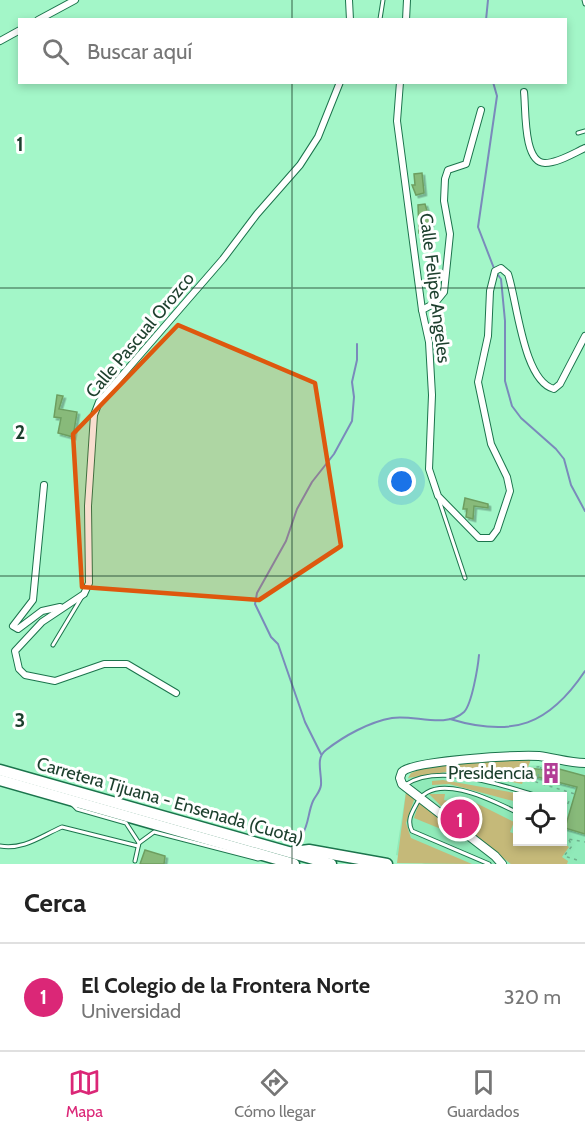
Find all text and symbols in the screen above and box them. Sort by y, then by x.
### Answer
search box [18,18,567,84]
icon: search [39,35,72,68]
text: Buscar aquí [87,38,192,65]
text: 1 [16,132,24,156]
street label: Calle Felipe Angeles [415,212,455,364]
street label: Calle Pascual Orozco [81,268,199,402]
text: 2 [15,420,25,444]
your location [387,467,416,496]
text: 3 [15,708,25,732]
street label: Carretera Tijuana - Ensenada (Cuota) [34,752,306,850]
building icon: Presidencia [539,761,563,785]
place label: Presidencia [448,762,534,784]
map controls [513,792,567,846]
button: locate [513,792,567,846]
pin: 1 [440,796,480,842]
text: Cerca [24,887,86,919]
text: El Colegio de la Frontera Norte [81,972,370,999]
text: 1 [40,985,47,1009]
text: 320 m [504,985,561,1009]
text: Universidad [81,999,181,1023]
tab: Mapa [66,1066,103,1121]
tab: Cómo llegar [234,1066,315,1121]
tab: Guardados [447,1066,519,1121]

